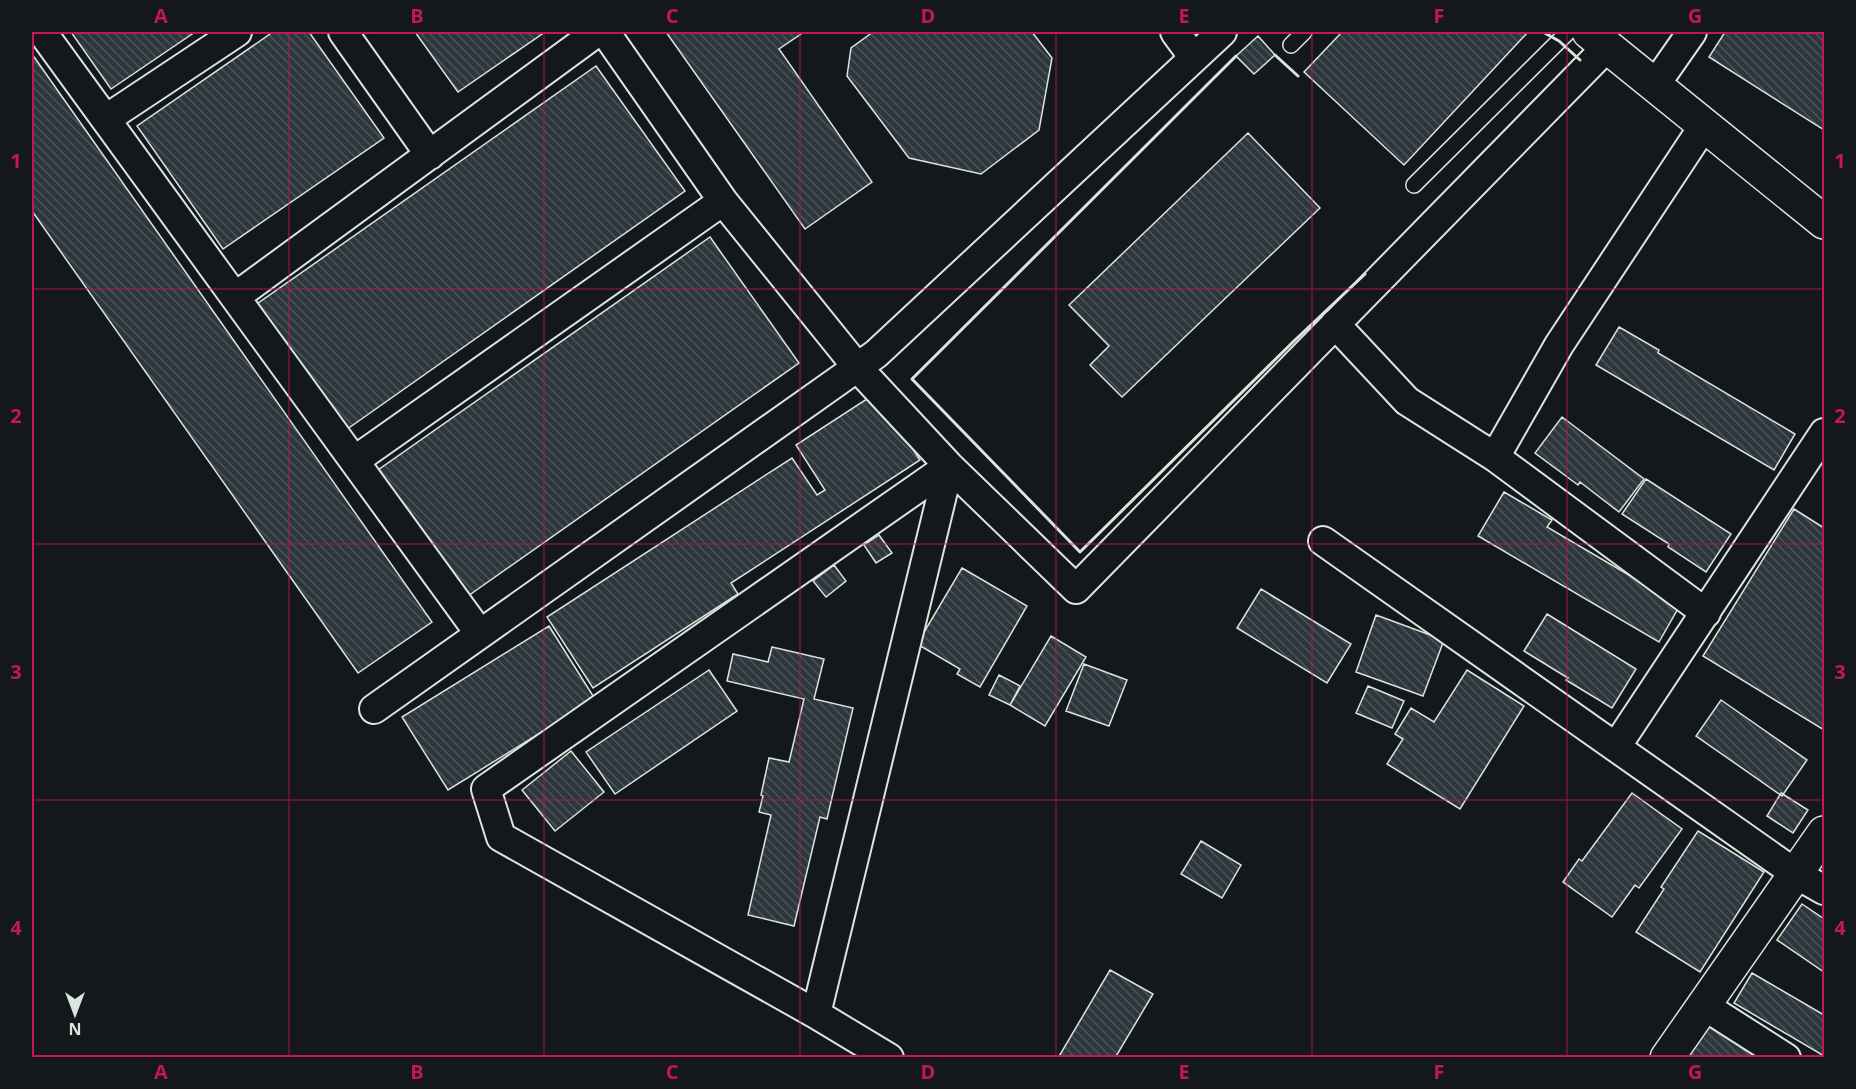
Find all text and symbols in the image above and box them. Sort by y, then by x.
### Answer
text: A [154,2,168,29]
text: B [410,2,424,29]
text: C [666,2,679,29]
text: D [921,2,935,29]
text: E [1178,2,1190,29]
text: F [1434,2,1444,29]
text: G [1688,2,1702,29]
text: 1 [10,147,22,174]
text: 1 [1834,147,1846,174]
text: 2 [10,402,22,429]
text: 2 [1834,402,1846,429]
text: 3 [10,658,22,685]
text: 3 [1834,658,1846,685]
text: 4 [10,914,22,941]
text: 4 [1834,914,1846,941]
north arrow [45,984,105,1044]
text: N [68,1018,82,1040]
text: A [154,1058,168,1085]
text: B [410,1058,424,1085]
text: C [666,1058,679,1085]
text: D [921,1058,935,1085]
text: E [1178,1058,1190,1085]
text: F [1434,1058,1444,1085]
text: G [1688,1058,1702,1085]

